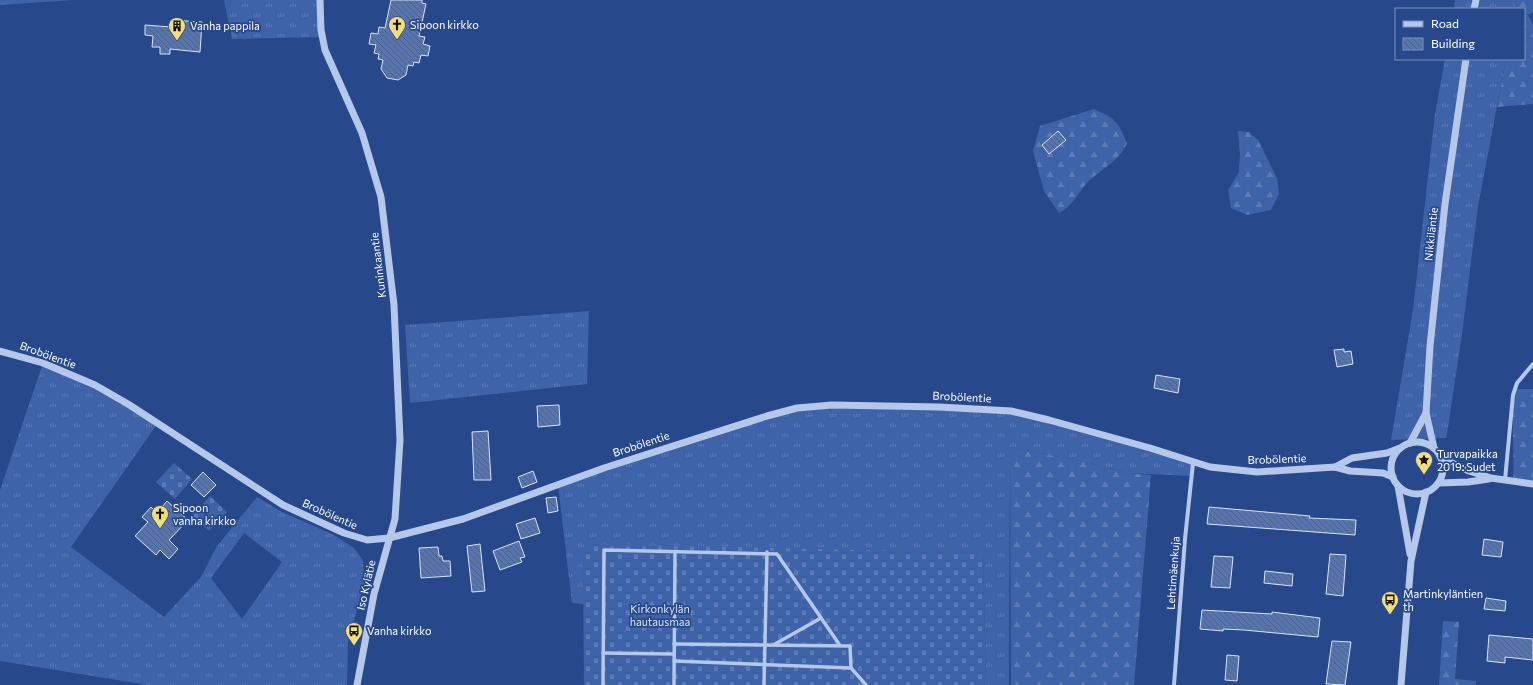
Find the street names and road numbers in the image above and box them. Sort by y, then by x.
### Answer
street label: Nikkiläntie [1421,206,1440,261]
street label: Kuninkaantie [367,231,388,298]
street label: Brobölentie [18,338,78,371]
street label: Brobölentie [932,388,992,405]
street label: Brobölentie [611,428,671,459]
street label: Brobölentie [1247,451,1307,466]
street label: Brobölentie [301,496,360,532]
street label: Lehtimäenkuja [1163,536,1182,610]
street label: Iso Kylätie [353,558,378,611]

